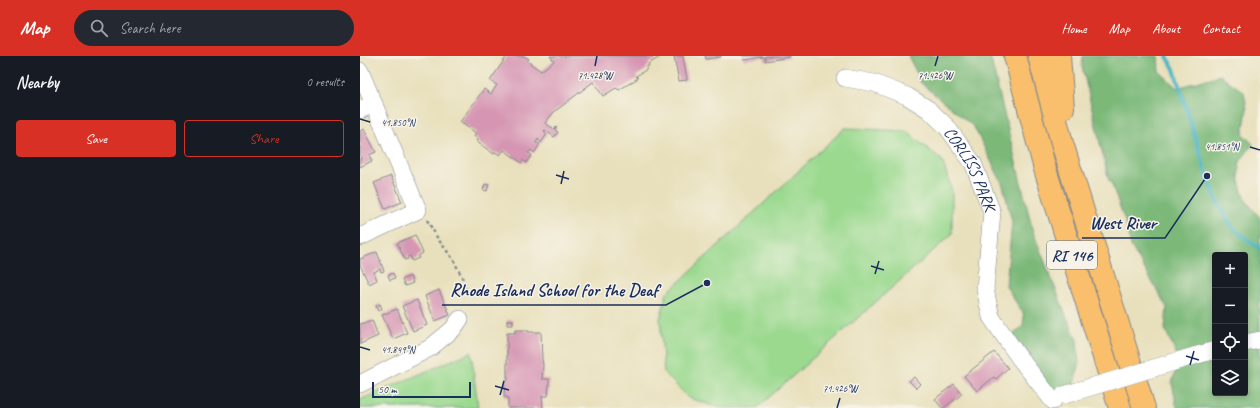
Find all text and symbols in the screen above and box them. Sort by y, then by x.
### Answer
search box [74,10,354,46]
text: Map [20,16,50,40]
icon: search [88,17,110,39]
text: Search here [120,19,181,38]
text: Home [1061,20,1087,37]
text: Map [1109,20,1130,37]
text: About [1152,20,1180,37]
text: Contact [1202,20,1240,37]
text: 71.428°W [578,69,614,82]
text: 71.426°W [918,69,954,82]
text: Nearby [16,72,59,93]
text: 0 results [306,74,344,90]
text: 41.850°N [381,116,417,129]
button: Save [16,120,176,157]
button: Share [184,120,344,157]
street label: CORLISS PARK [939,123,1001,216]
text: 41.851°N [1205,140,1241,153]
callout: West River [1082,208,1165,238]
text: West River [1090,212,1159,234]
road number: RI 146 [1047,241,1097,269]
map controls [1212,252,1248,396]
button: + [1212,252,1248,288]
callout: Rhode Island School for the Deaf [442,275,666,305]
text: Rhode Island School for the Deaf [450,279,663,301]
button: − [1212,288,1248,324]
button: locate [1212,324,1248,360]
text: 41.849°N [381,343,417,356]
button: layers [1212,360,1248,396]
scale bar [372,380,471,399]
text: 50 m [378,382,397,396]
text: 71.426°W [823,382,859,395]

